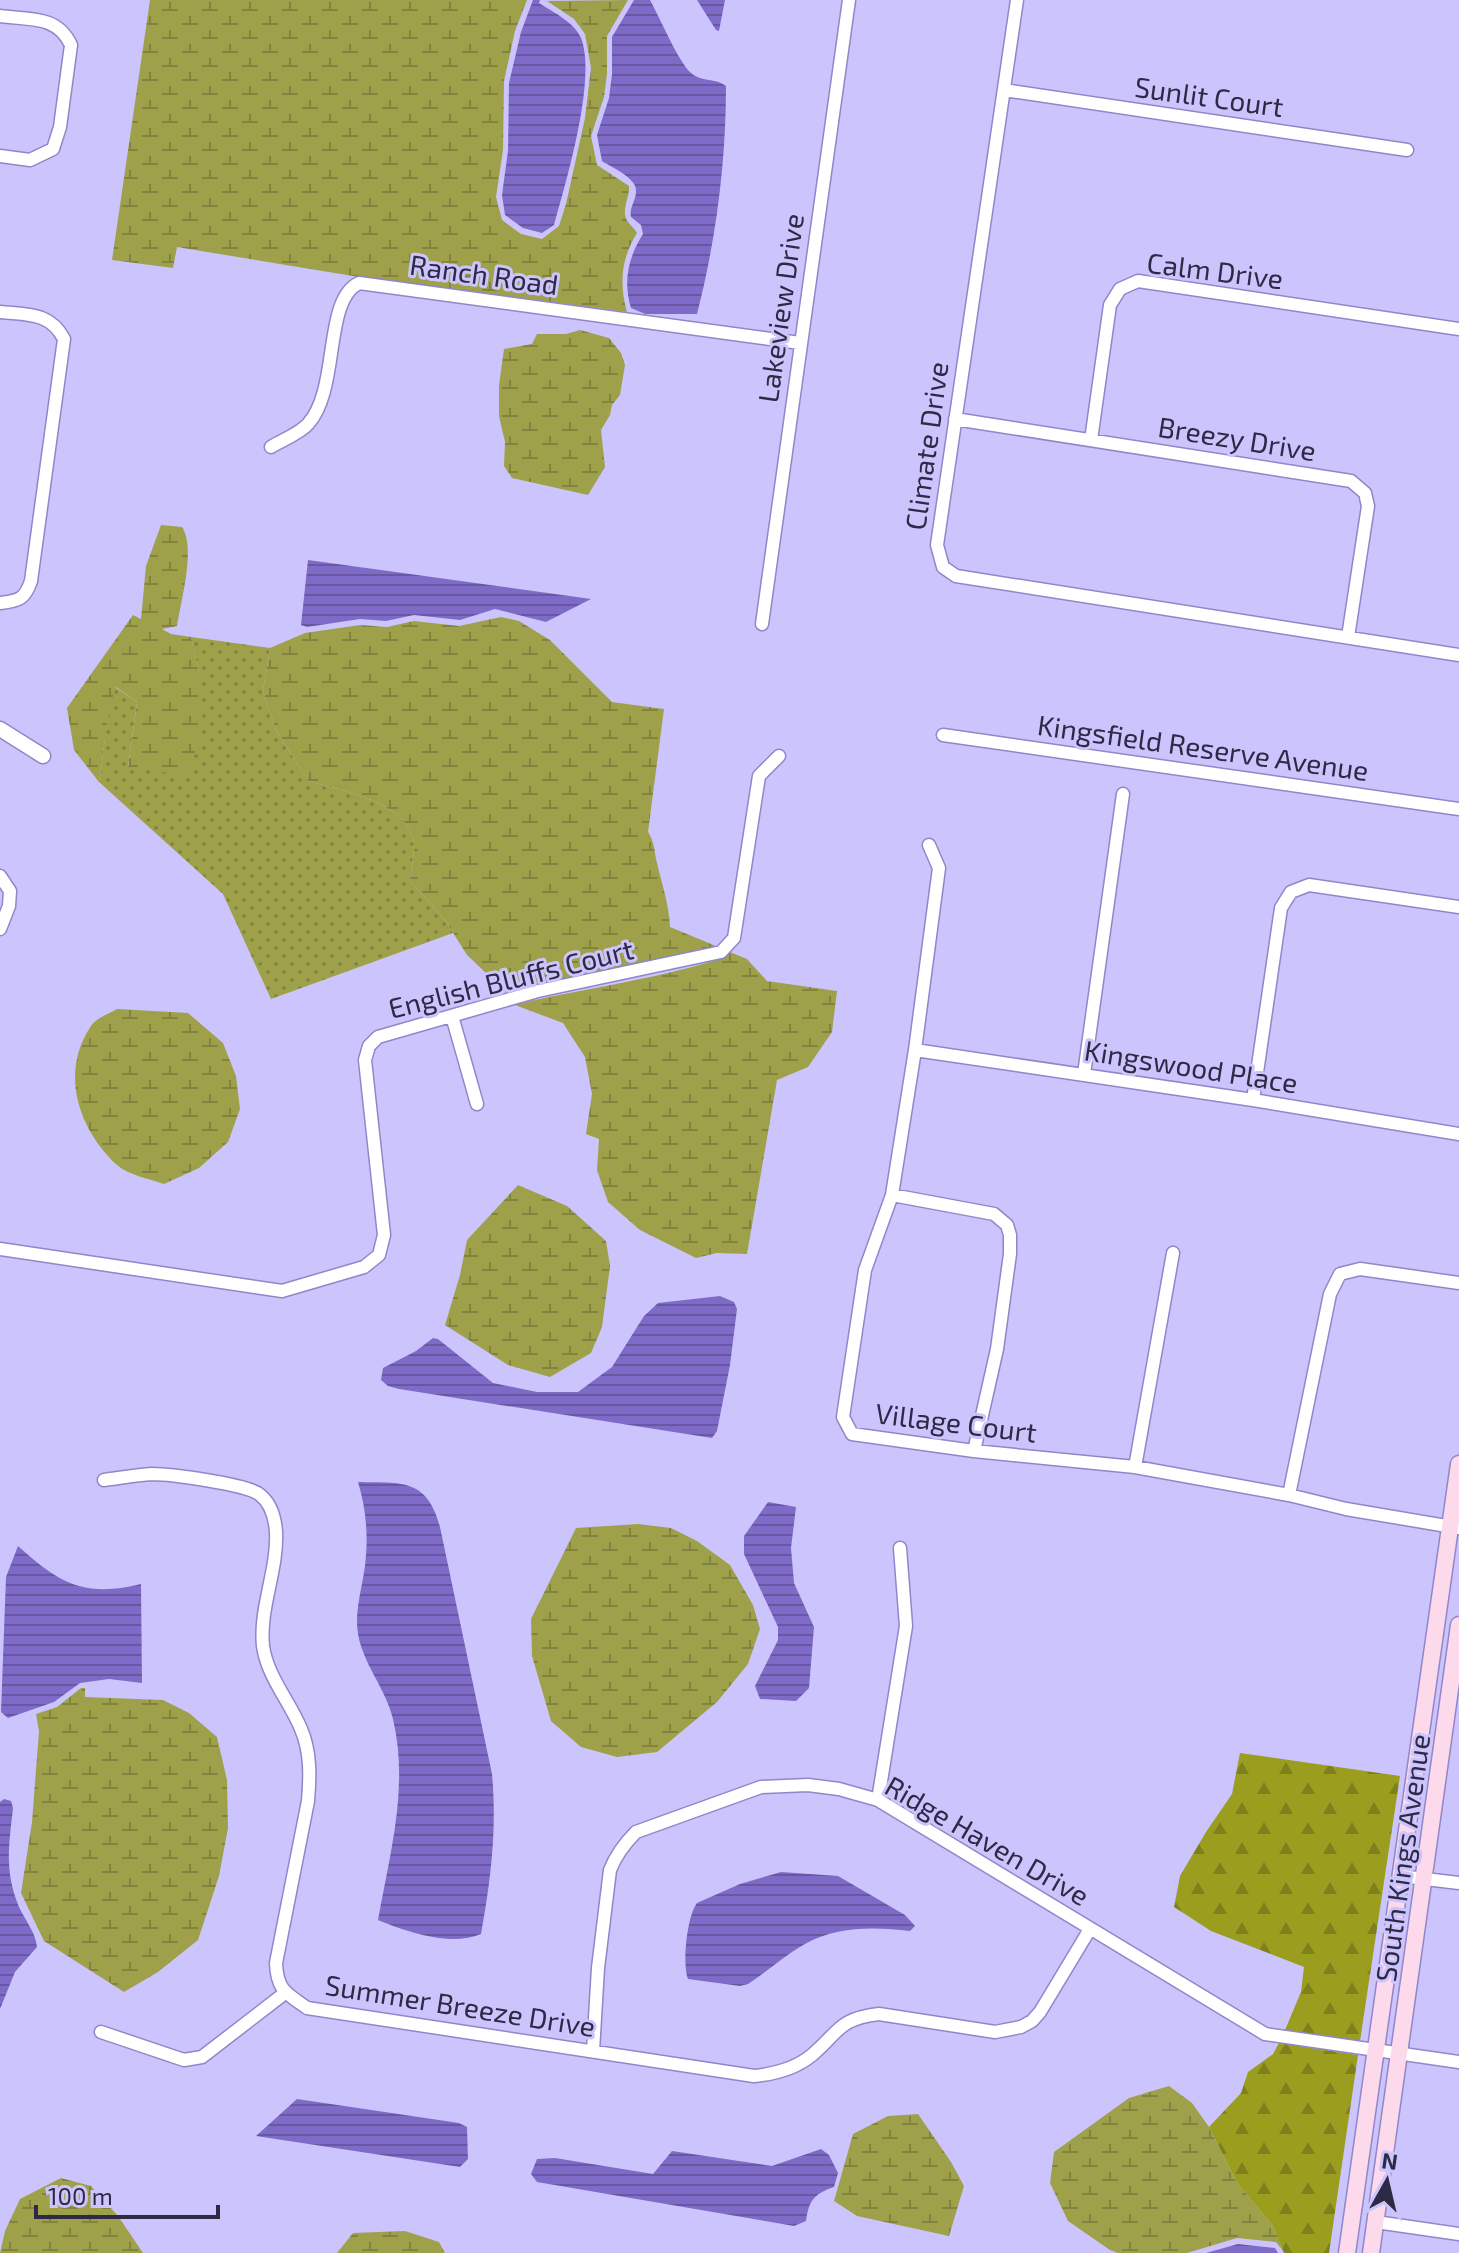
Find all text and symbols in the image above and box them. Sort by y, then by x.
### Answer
street label: Sunlit Court [1133,69,1286,123]
street label: Lakeview Drive [750,211,810,405]
street label: Calm Drive [1145,245,1285,295]
street label: Ranch Road [408,247,561,301]
street label: Climate Drive [897,360,955,532]
street label: Breezy Drive [1156,409,1319,467]
street label: Kingsfield Reserve Avenue [1035,707,1371,787]
street label: English Bluffs Court [385,931,637,1025]
street label: Kingswood Place [1082,1032,1300,1100]
street label: Village Court [873,1395,1039,1449]
street label: South Kings Avenue [1368,1732,1436,1984]
street label: Ridge Haven Drive [879,1768,1096,1912]
street label: Summer Breeze Drive [323,1967,598,2043]
north arrow [1347,2141,1427,2221]
text: N [1380,2146,1400,2174]
scale bar [36,2169,218,2219]
text: 100 m [48,2181,113,2210]

